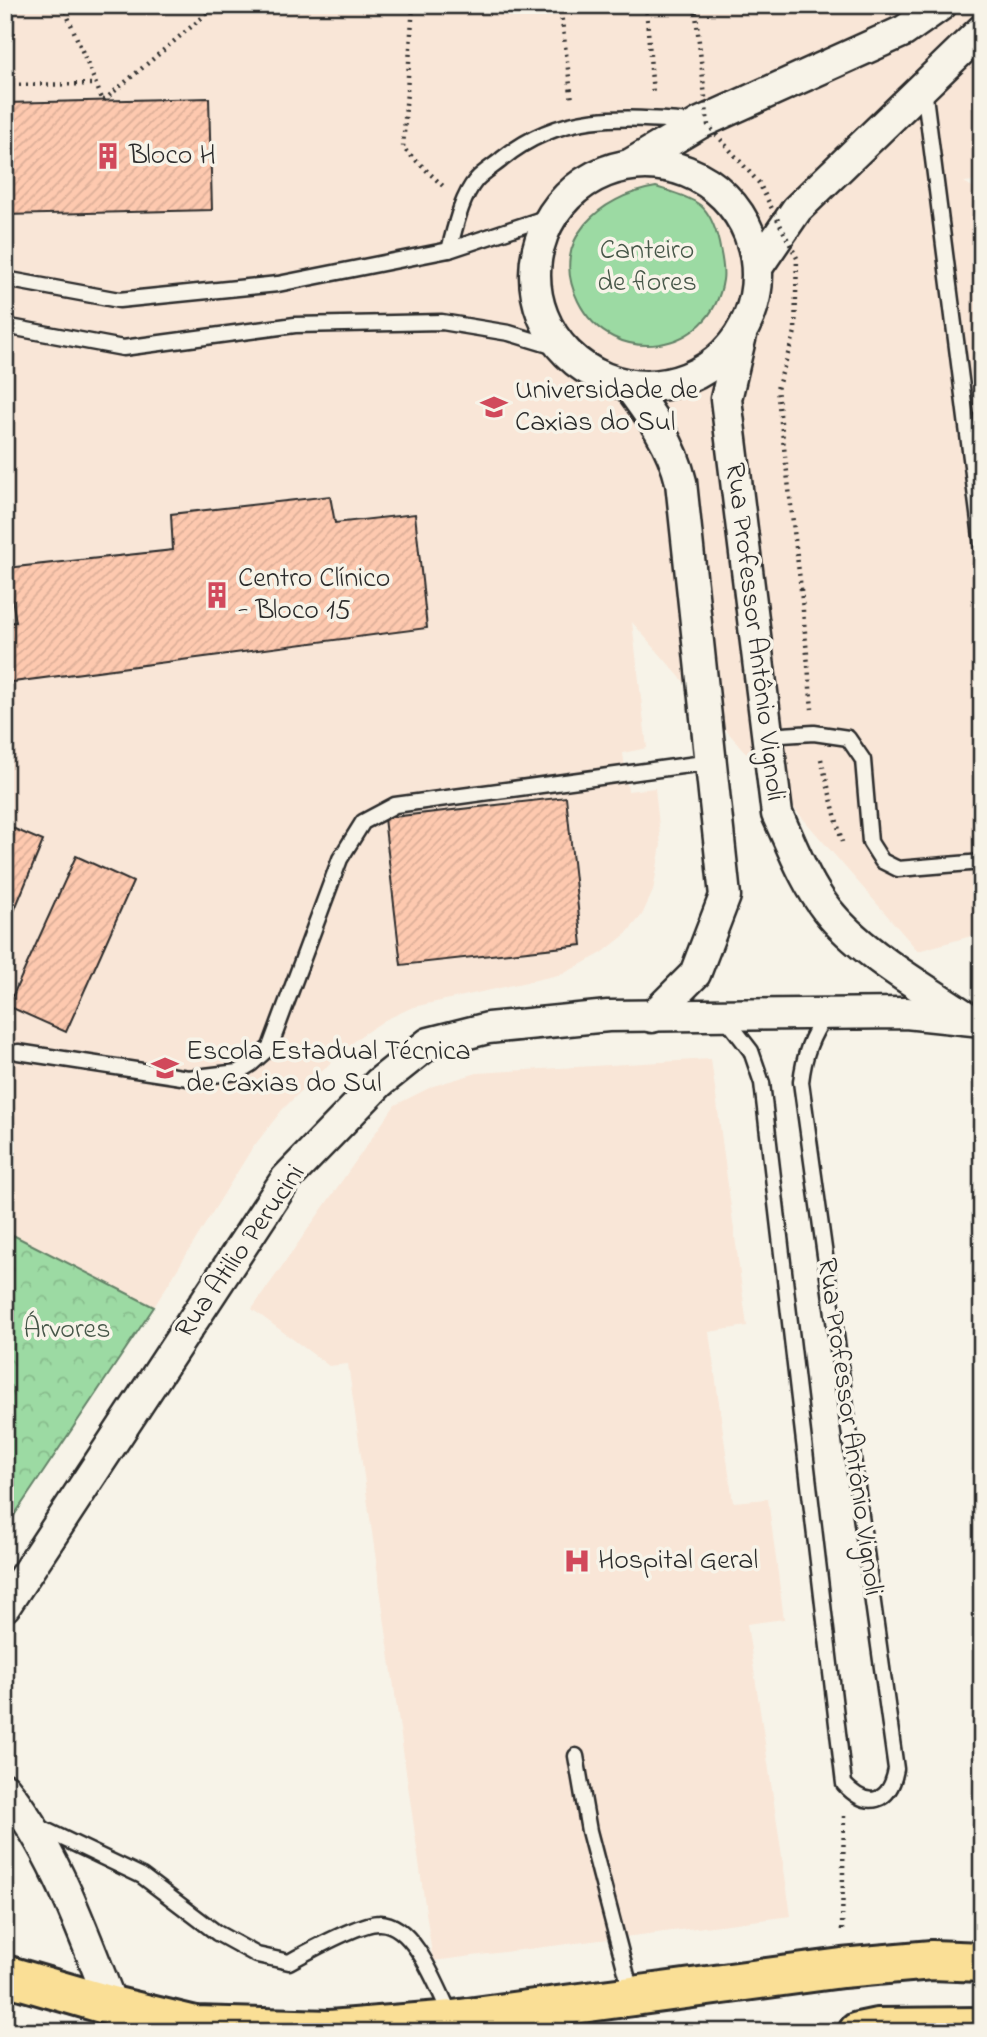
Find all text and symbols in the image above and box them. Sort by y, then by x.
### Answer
place label: Bloco H [128,136,216,177]
building icon: Bloco H [93,141,123,171]
park label: Canteiro de flores [597,231,697,304]
place label: Universidade de Caxias do Sul [515,371,699,444]
school or university icon: Universidade de Caxias do Sul [479,392,509,422]
street label: Rua Professor Antônio Vignoli [713,461,795,803]
place label: Centro Clínico - Bloco 15 [238,559,390,632]
building icon: Centro Clínico - Bloco 15 [202,580,232,610]
place label: Escola Estadual Técnica de Caxias do Sul [186,1032,471,1105]
school or university icon: Escola Estadual Técnica de Caxias do Sul [150,1053,180,1083]
street label: Rua Atilio Perucini [166,1156,316,1348]
street label: Rua Professor Antônio Vignoli [805,1256,893,1598]
park label: Árvores [24,1310,110,1351]
place label: Hospital Geral [598,1541,758,1582]
hospital icon: Hospital Geral [562,1546,592,1576]

